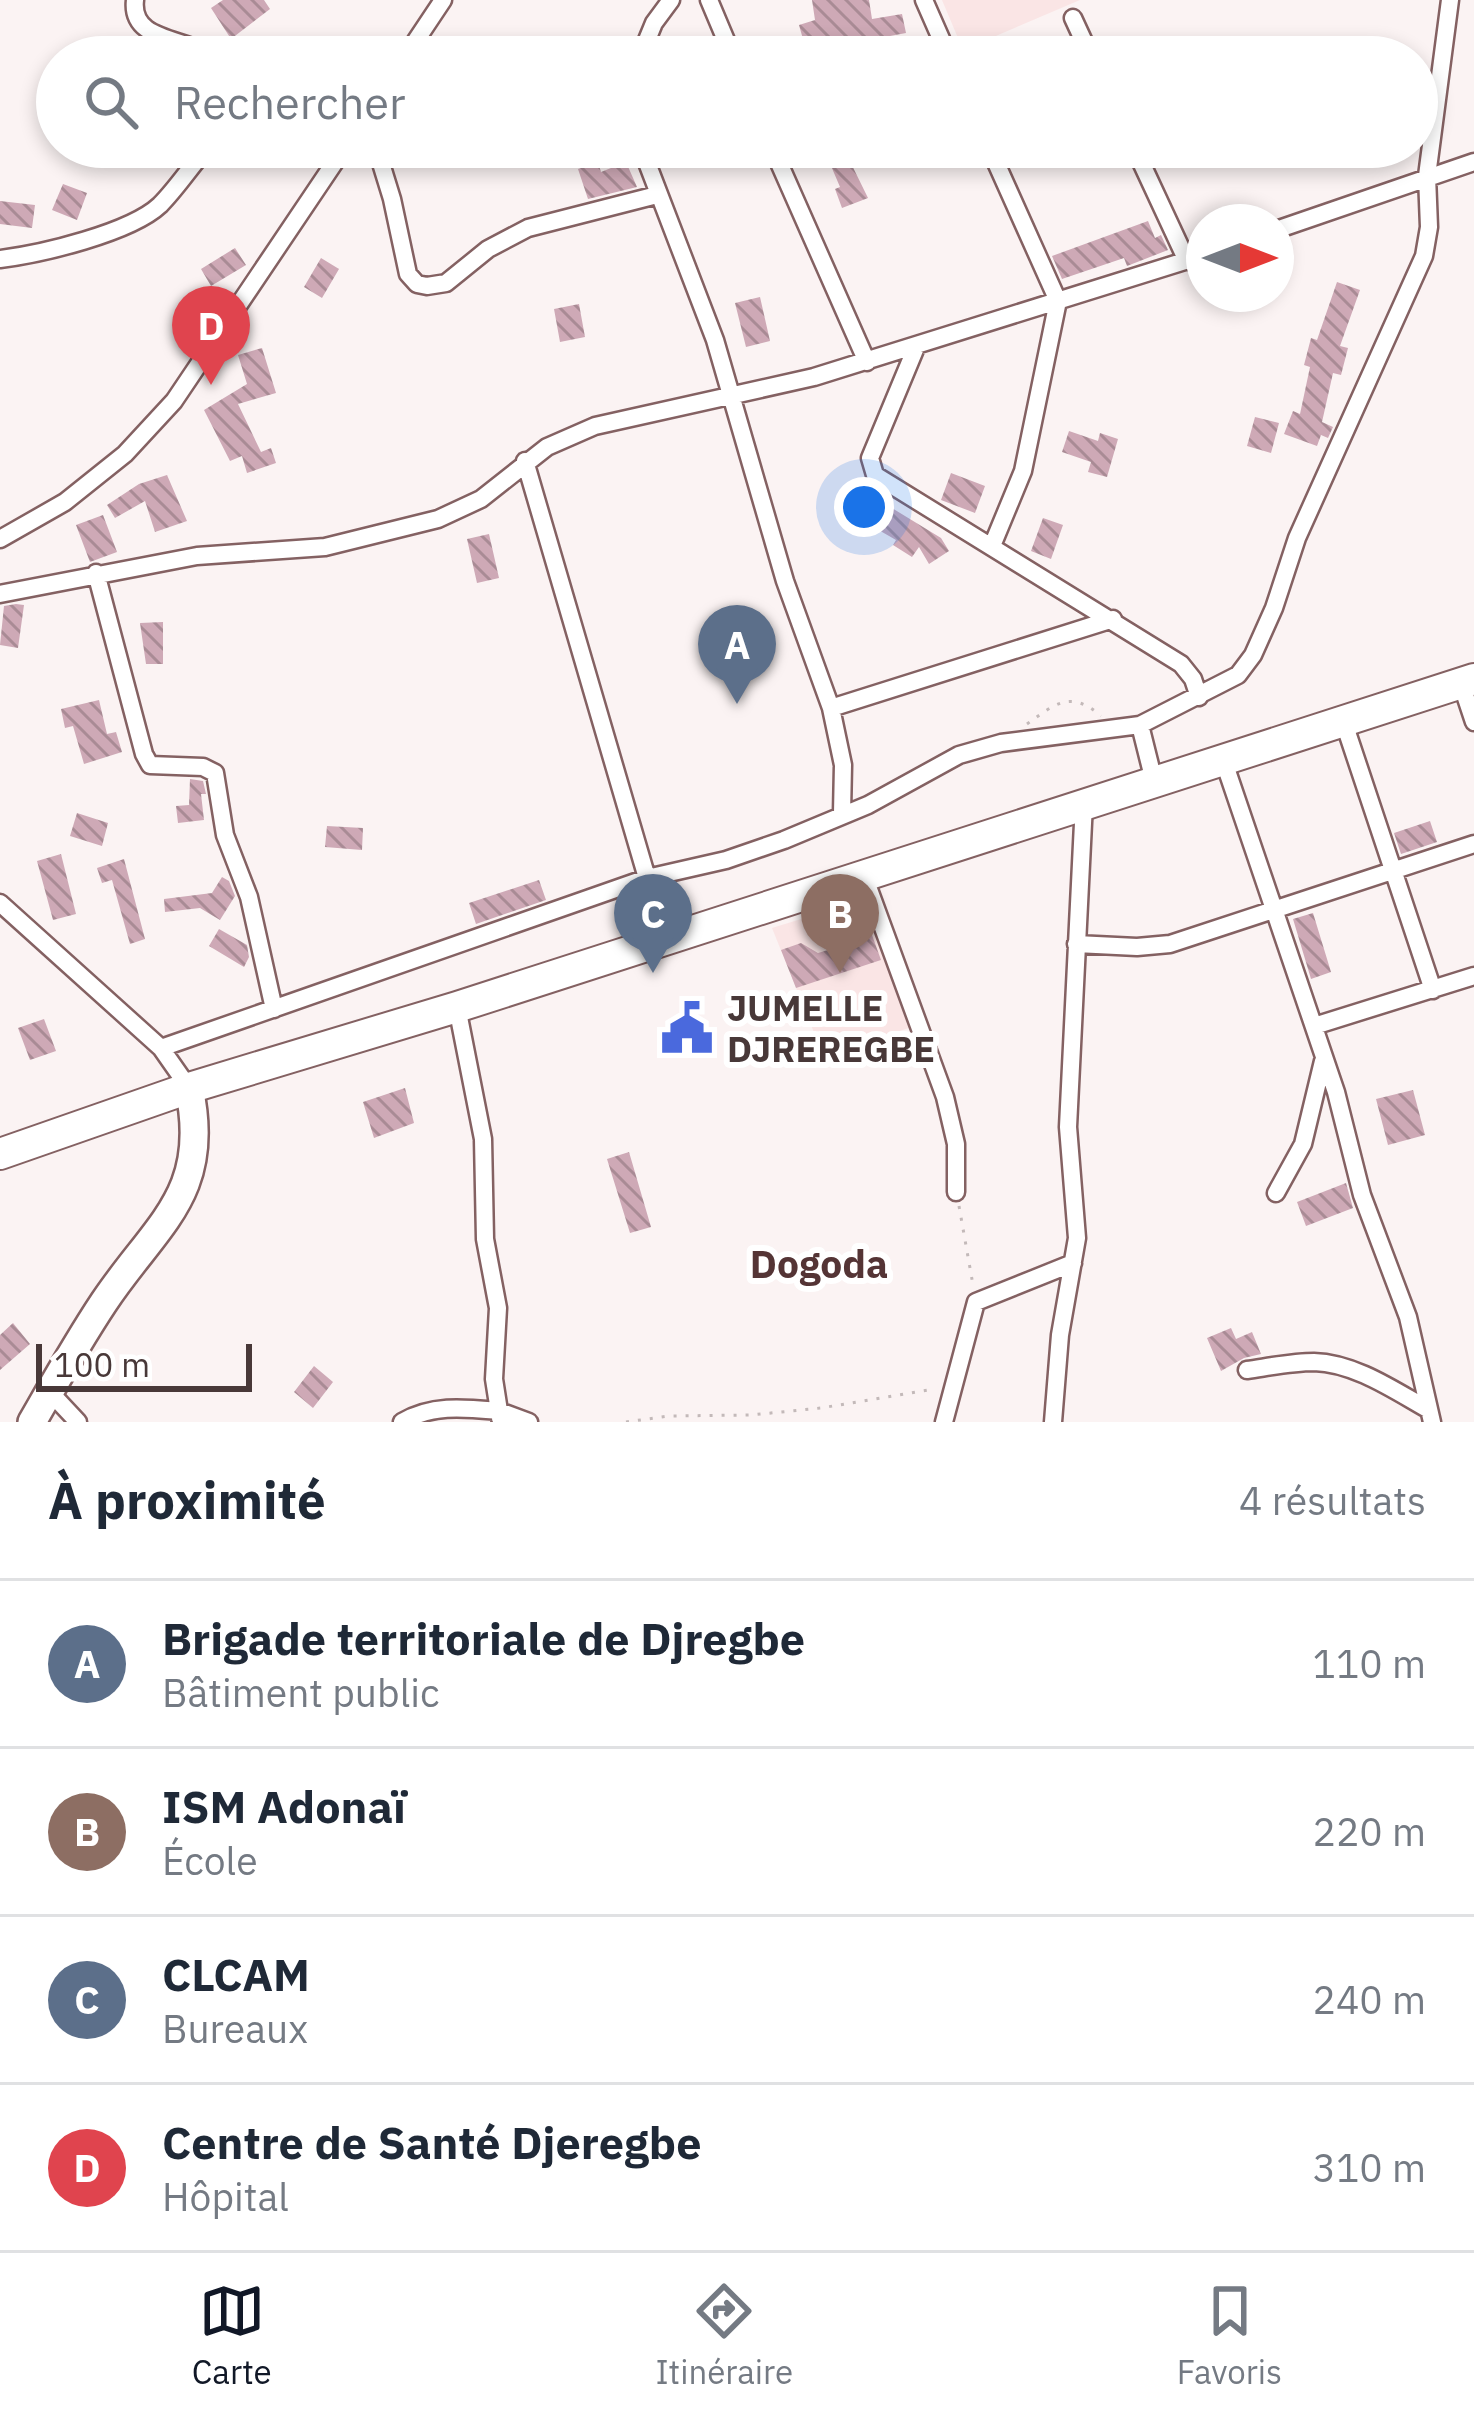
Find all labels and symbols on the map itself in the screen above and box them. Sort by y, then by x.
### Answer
north arrow [1186,204,1294,312]
pin: D [172,286,250,385]
your location [834,477,894,537]
pin: A [698,605,776,704]
pin: C [614,874,692,973]
pin: B [801,874,879,973]
place label: JUMELLE DJREREGBE [727,984,935,1072]
public building icon: JUMELLE DJREREGBE [658,999,716,1057]
district label: Dogoda [750,1238,888,1289]
scale bar [36,1338,252,1391]

